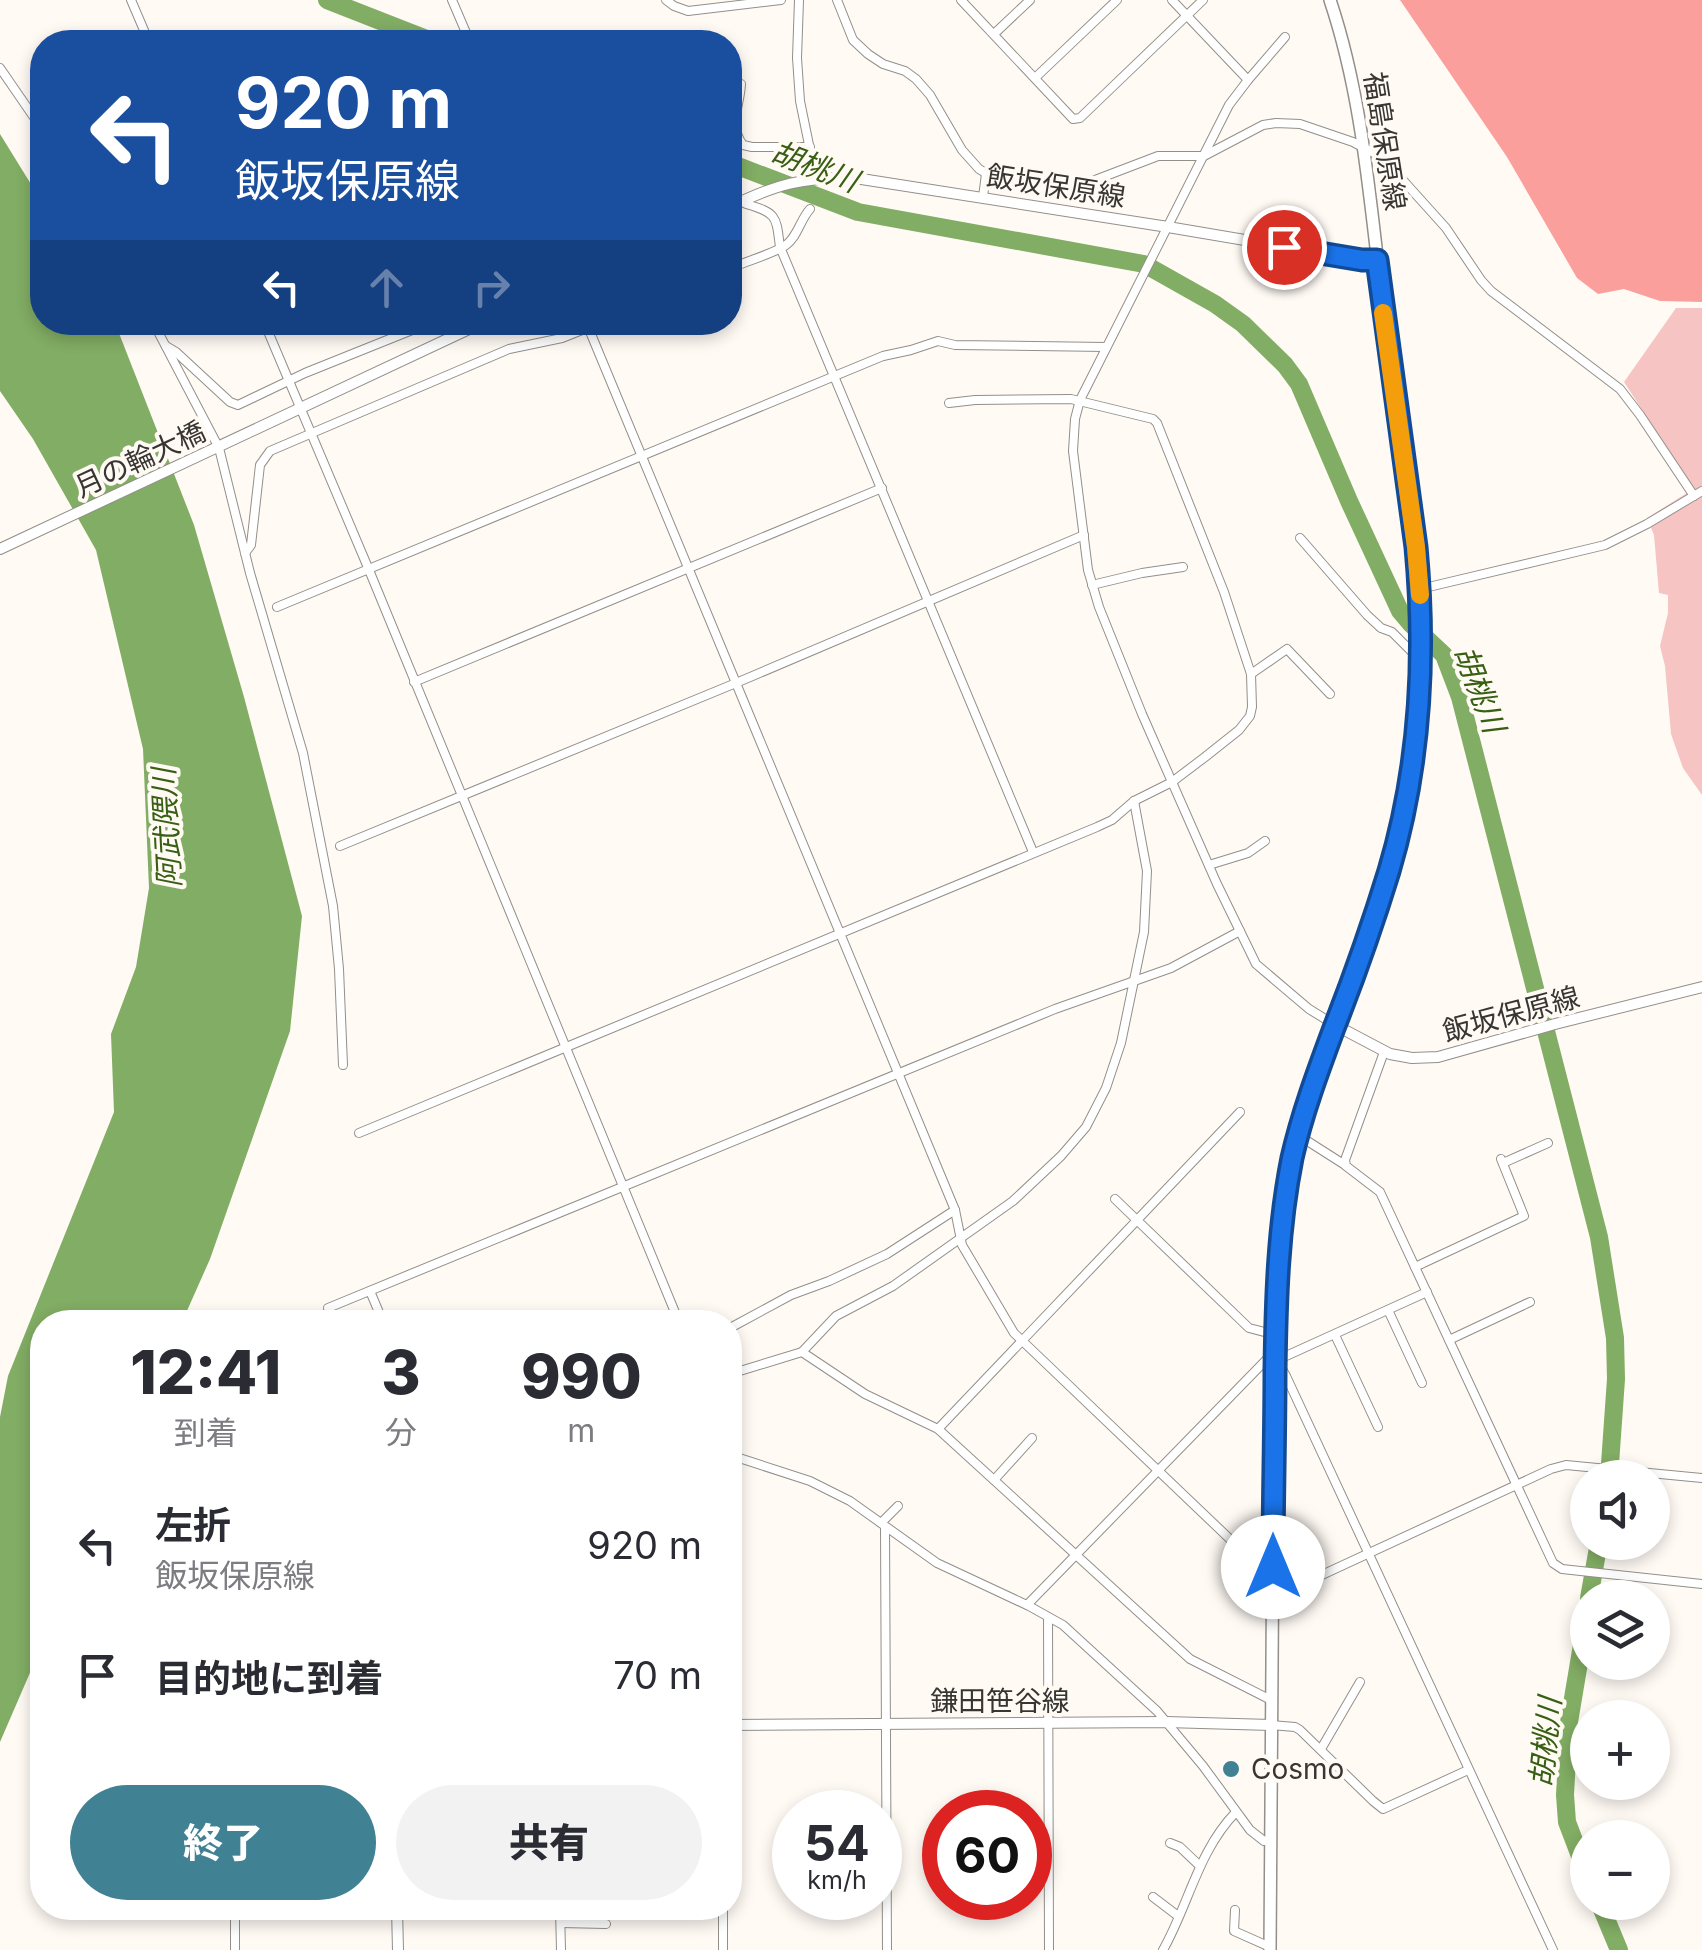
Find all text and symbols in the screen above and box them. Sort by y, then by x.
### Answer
text: 920 m [235,60,452,145]
street label: 福島保原線 [1357,69,1413,213]
icon: left [70,70,200,200]
water label: 胡桃川 [767,133,866,200]
text: 飯坂保原線 [235,153,460,208]
street label: 飯坂保原線 [984,158,1128,214]
pin [1242,205,1327,290]
icon: arrive [1257,220,1312,275]
icon: left [254,260,309,315]
icon: ahead [359,260,414,315]
icon: right [464,260,519,315]
street label: 月の輪大橋 [69,414,211,504]
water label: 胡桃川 [1447,641,1514,740]
water label: 阿武隈川 [145,764,187,889]
street label: 飯坂保原線 [1439,979,1583,1049]
text: 12:41 [130,1336,281,1408]
text: 3 [381,1336,421,1408]
text: 990 [521,1340,642,1412]
text: m [567,1411,595,1450]
text: 到着 [174,1413,238,1452]
text: 分 [385,1413,417,1452]
map controls [1570,1460,1670,1920]
button: sound [1570,1460,1670,1560]
text: 左折 [155,1502,231,1548]
position arrow [1221,1515,1325,1619]
icon: left [70,1518,125,1573]
text: 920 m [587,1522,702,1568]
text: 飯坂保原線 [155,1556,315,1595]
button: layers [1570,1580,1670,1680]
icon: arrive [70,1648,125,1703]
text: 70 m [613,1652,702,1698]
text: 目的地に到着 [155,1655,383,1701]
street label: 鎌田笹谷線 [930,1684,1070,1718]
water label: 胡桃川 [1522,1692,1568,1789]
button: + [1570,1700,1670,1800]
place label: Cosmo [1251,1752,1344,1786]
marker: Cosmo [1220,1758,1242,1780]
button: 終了 [70,1785,376,1900]
button: 共有 [396,1785,702,1900]
speed limit sign: 60 [922,1790,1052,1920]
text: 54 [804,1813,870,1873]
button: − [1570,1820,1670,1920]
text: km/h [807,1865,867,1895]

